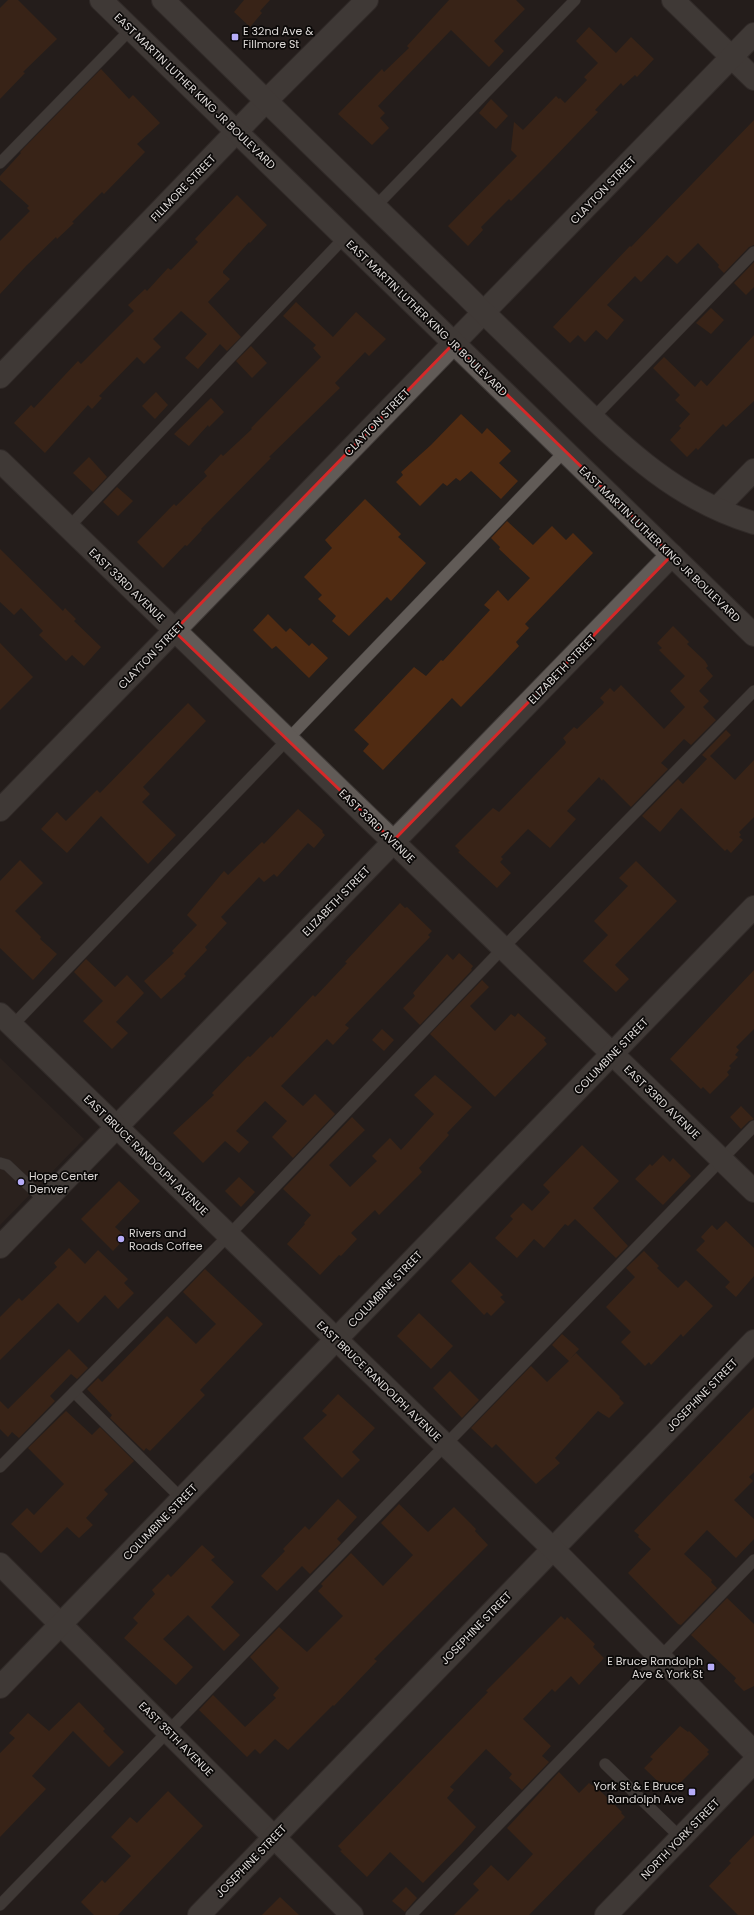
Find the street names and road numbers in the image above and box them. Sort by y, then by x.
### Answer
street label: EAST MARTIN LUTHER KING JR BOULEVARD [111,9,279,173]
street label: FILLMORE STREET [147,151,219,225]
street label: CLAYTON STREET [566,153,640,227]
street label: EAST MARTIN LUTHER KING JR BOULEVARD [343,236,511,400]
street label: CLAYTON STREET [340,385,414,459]
street label: EAST MARTIN LUTHER KING JR BOULEVARD [576,462,744,626]
street label: EAST 33RD AVENUE [85,544,169,626]
street label: CLAYTON STREET [114,618,188,692]
street label: ELIZABETH STREET [524,630,600,708]
street label: EAST 33RD AVENUE [335,785,419,867]
street label: ELIZABETH STREET [298,862,374,940]
street label: COLUMBINE STREET [570,1014,652,1098]
street label: EAST 33RD AVENUE [620,1061,704,1143]
street label: EAST BRUCE RANDOLPH AVENUE [80,1091,212,1219]
street label: COLUMBINE STREET [344,1247,426,1331]
street label: EAST BRUCE RANDOLPH AVENUE [313,1317,445,1445]
street label: JOSEPHINE STREET [663,1355,741,1435]
street label: COLUMBINE STREET [119,1480,201,1564]
street label: JOSEPHINE STREET [437,1588,515,1668]
street label: EAST 35TH AVENUE [135,1698,217,1780]
street label: NORTH YORK STREET [637,1795,723,1883]
street label: JOSEPHINE STREET [212,1821,290,1901]

